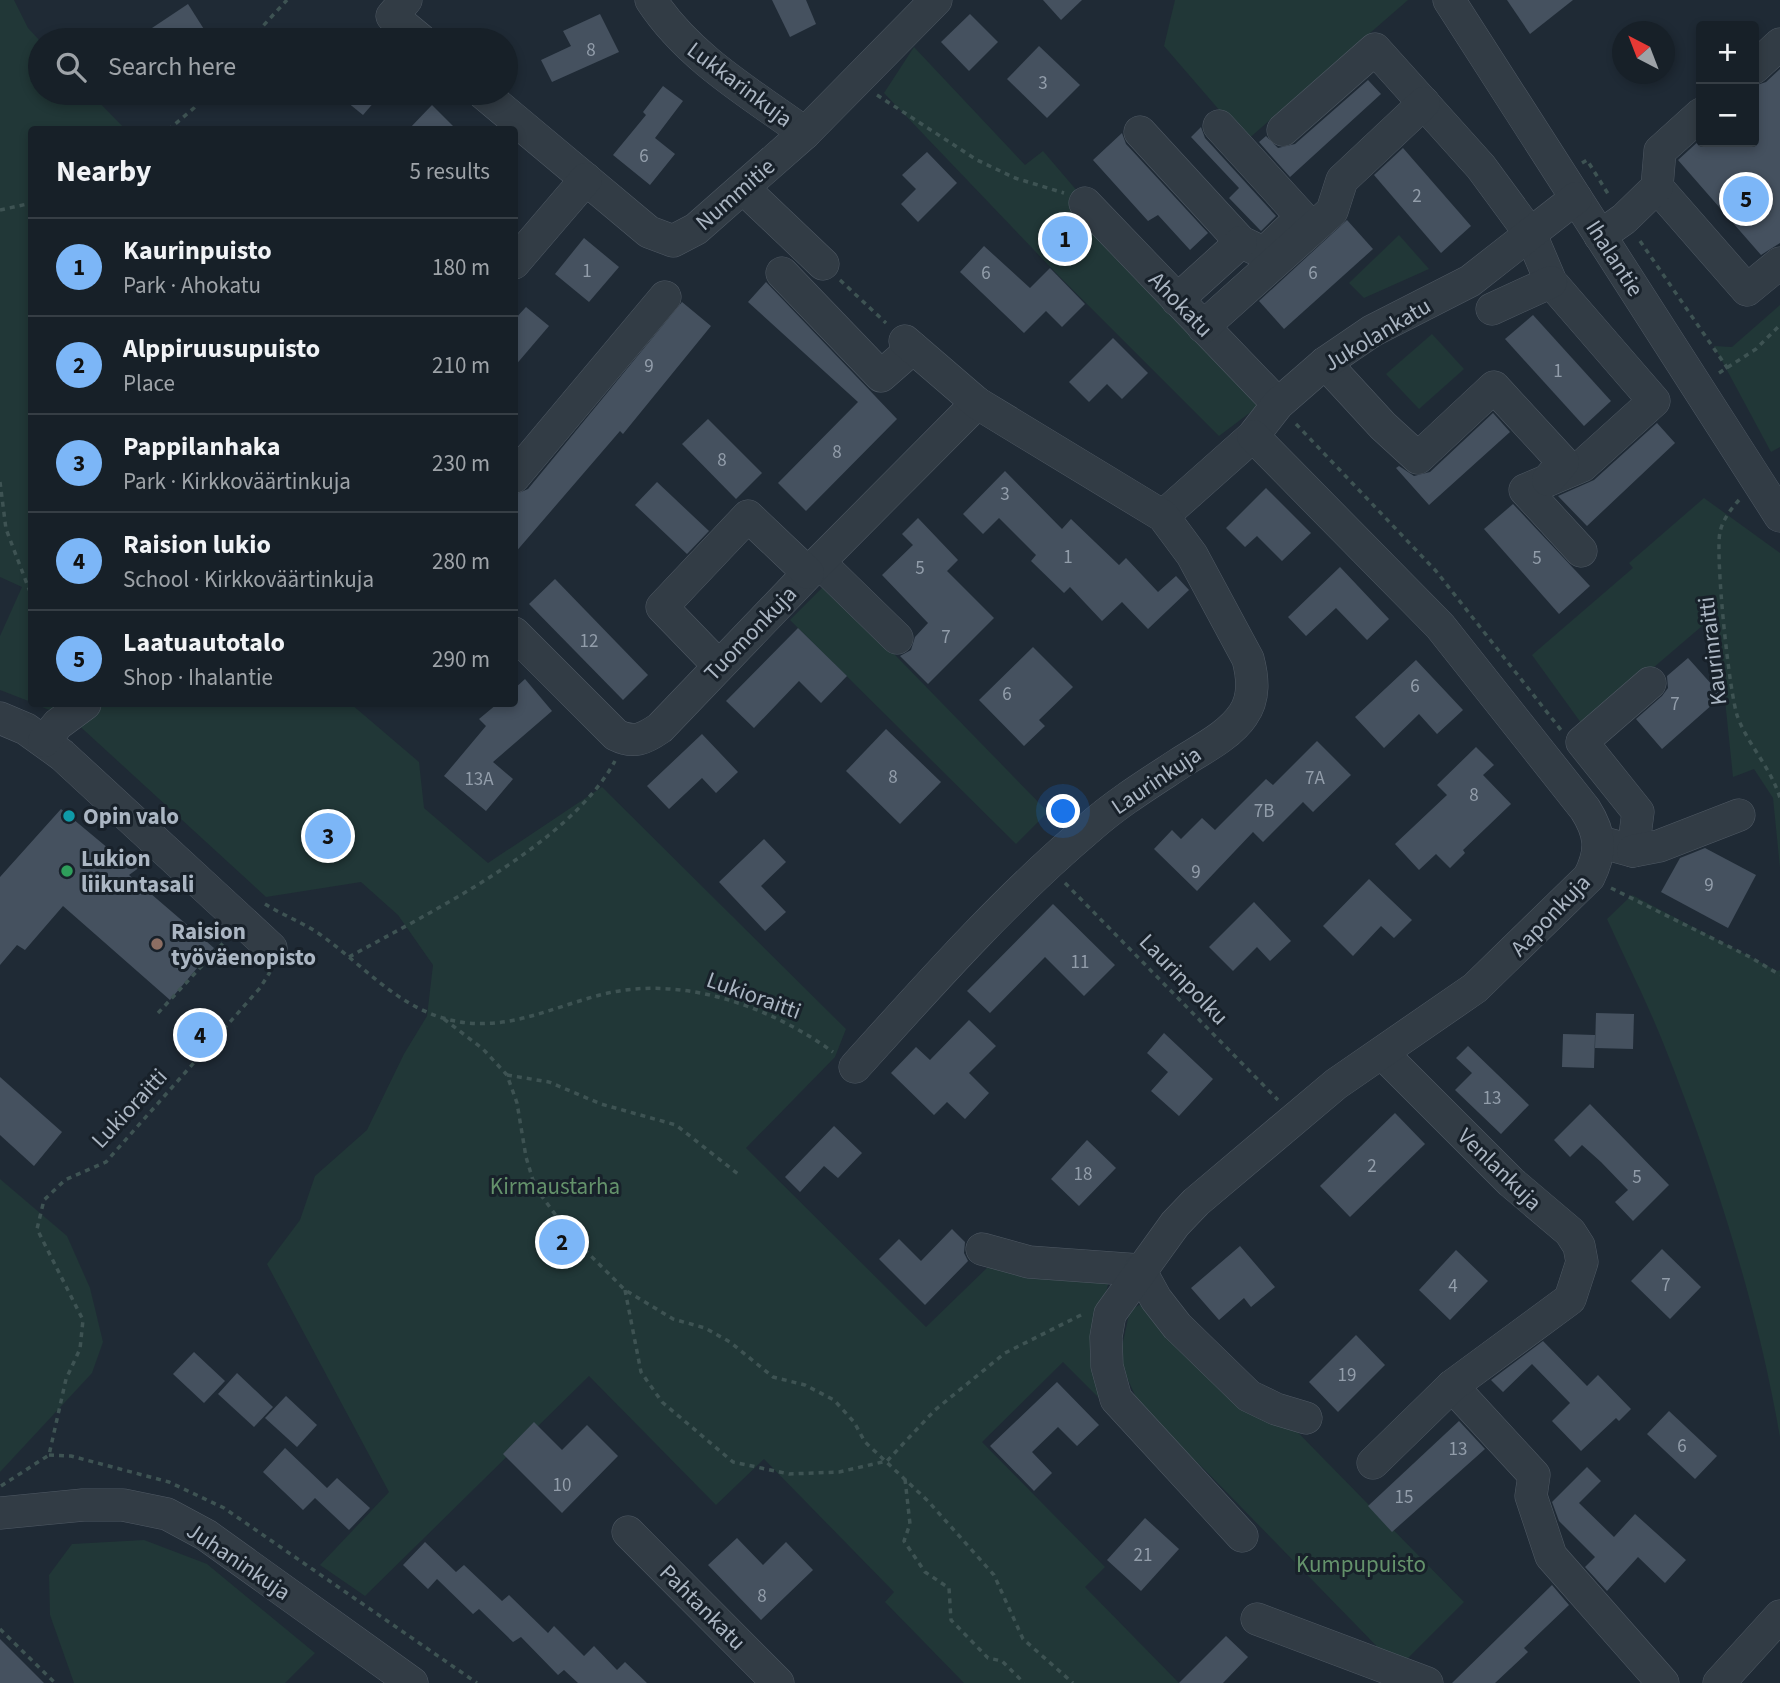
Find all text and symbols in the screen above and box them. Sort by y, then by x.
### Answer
north arrow [1612,21,1675,84]
map controls [1696,21,1759,147]
button: + [1696,21,1759,84]
search box [28,28,518,105]
street label: Lukkarinkuja [680,34,799,135]
house number: 8 [586,37,596,64]
icon: search [52,48,90,86]
text: Search here [108,48,236,85]
house number: 3 [1038,70,1048,97]
button: − [1696,84,1759,147]
house number: 6 [639,143,649,170]
text: Nearby [56,150,151,193]
street label: Nummitie [688,150,782,238]
text: 5 results [410,155,490,188]
pin: 5 [1723,173,1769,225]
house number: 2 [1412,183,1422,210]
pin: 1 [1042,213,1088,265]
street label: Ihalantie [1578,214,1652,303]
text: Kaurinpuisto [123,232,272,269]
text: 1 [73,251,85,284]
text: 180 m [432,251,490,284]
house number: 1 [582,258,592,285]
house number: 6 [981,260,991,287]
house number: 6 [1308,260,1318,287]
street label: Ahokatu [1141,264,1220,345]
text: Park · Ahokatu [123,269,261,302]
street label: Jukolankatu [1317,289,1437,379]
text: Alppiruusupuisto [123,330,320,367]
text: 2 [73,349,85,382]
text: 210 m [432,349,490,382]
house number: 9 [644,353,654,380]
house number: 1 [1553,358,1563,385]
text: Place [123,367,175,400]
text: Pappilanhaka [123,428,281,465]
house number: 8 [832,439,842,466]
text: 3 [73,447,85,480]
text: 230 m [432,447,490,480]
house number: 8 [717,447,727,474]
text: Park · Kirkkoväärtinkuja [123,465,351,498]
house number: 3 [1000,481,1010,508]
text: Raision lukio [123,526,271,563]
house number: 1 [1063,544,1073,571]
text: 4 [73,545,85,578]
text: 280 m [432,545,490,578]
house number: 5 [1532,545,1542,572]
house number: 5 [915,555,925,582]
text: School · Kirkkoväärtinkuja [123,563,374,596]
street label: Tuomonkuja [696,578,804,688]
street label: Kaurinraitti [1689,595,1736,707]
text: Laatuautotalo [123,624,285,661]
house number: 7 [941,624,951,651]
house number: 12 [580,628,598,655]
text: 5 [73,643,85,676]
text: 290 m [432,643,490,676]
text: Shop · Ihalantie [123,661,273,694]
house number: 6 [1410,673,1420,700]
house number: 6 [1002,681,1012,708]
house number: 7 [1670,691,1680,718]
street label: Laurinkuja [1105,738,1208,823]
house number: 8 [888,764,898,791]
house number: 7A [1305,765,1326,792]
house number: 13A [464,766,494,793]
house number: 8 [1469,782,1479,809]
your location [1046,794,1080,828]
house number: 7B [1254,798,1274,825]
place label: Opin valo [83,800,179,833]
marker: Opin valo [61,808,77,824]
pin: 3 [305,810,351,862]
place label: Lukion liikuntasali [81,842,194,901]
house number: 9 [1191,859,1201,886]
marker: Lukion liikuntasali [59,863,75,879]
street label: Aaponkuja [1503,867,1598,964]
house number: 9 [1704,872,1714,899]
place label: Raision työväenopisto [171,915,316,974]
street label: Laurinpolku [1131,926,1236,1033]
marker: Raision työväenopisto [149,936,165,952]
house number: 11 [1071,949,1089,976]
street label: Lukioraitti [702,963,806,1028]
pin: 4 [177,1009,223,1061]
street label: Lukioraitti [84,1061,175,1156]
house number: 13 [1483,1085,1501,1112]
street label: Venlankuja [1450,1121,1549,1218]
house number: 2 [1367,1153,1377,1180]
house number: 18 [1074,1161,1092,1188]
house number: 5 [1632,1164,1642,1191]
park label: Kirmaustarha [490,1170,620,1203]
pin: 2 [539,1216,585,1268]
house number: 7 [1661,1272,1671,1299]
house number: 4 [1448,1273,1458,1300]
house number: 19 [1338,1362,1356,1389]
house number: 6 [1677,1433,1687,1460]
house number: 13 [1449,1436,1467,1463]
house number: 10 [553,1472,571,1499]
house number: 15 [1395,1484,1413,1511]
street label: Juhaninkuja [180,1514,297,1608]
house number: 21 [1134,1542,1152,1569]
park label: Kumpupuisto [1296,1548,1426,1581]
street label: Pahtankatu [652,1557,753,1658]
house number: 8 [757,1583,767,1610]

